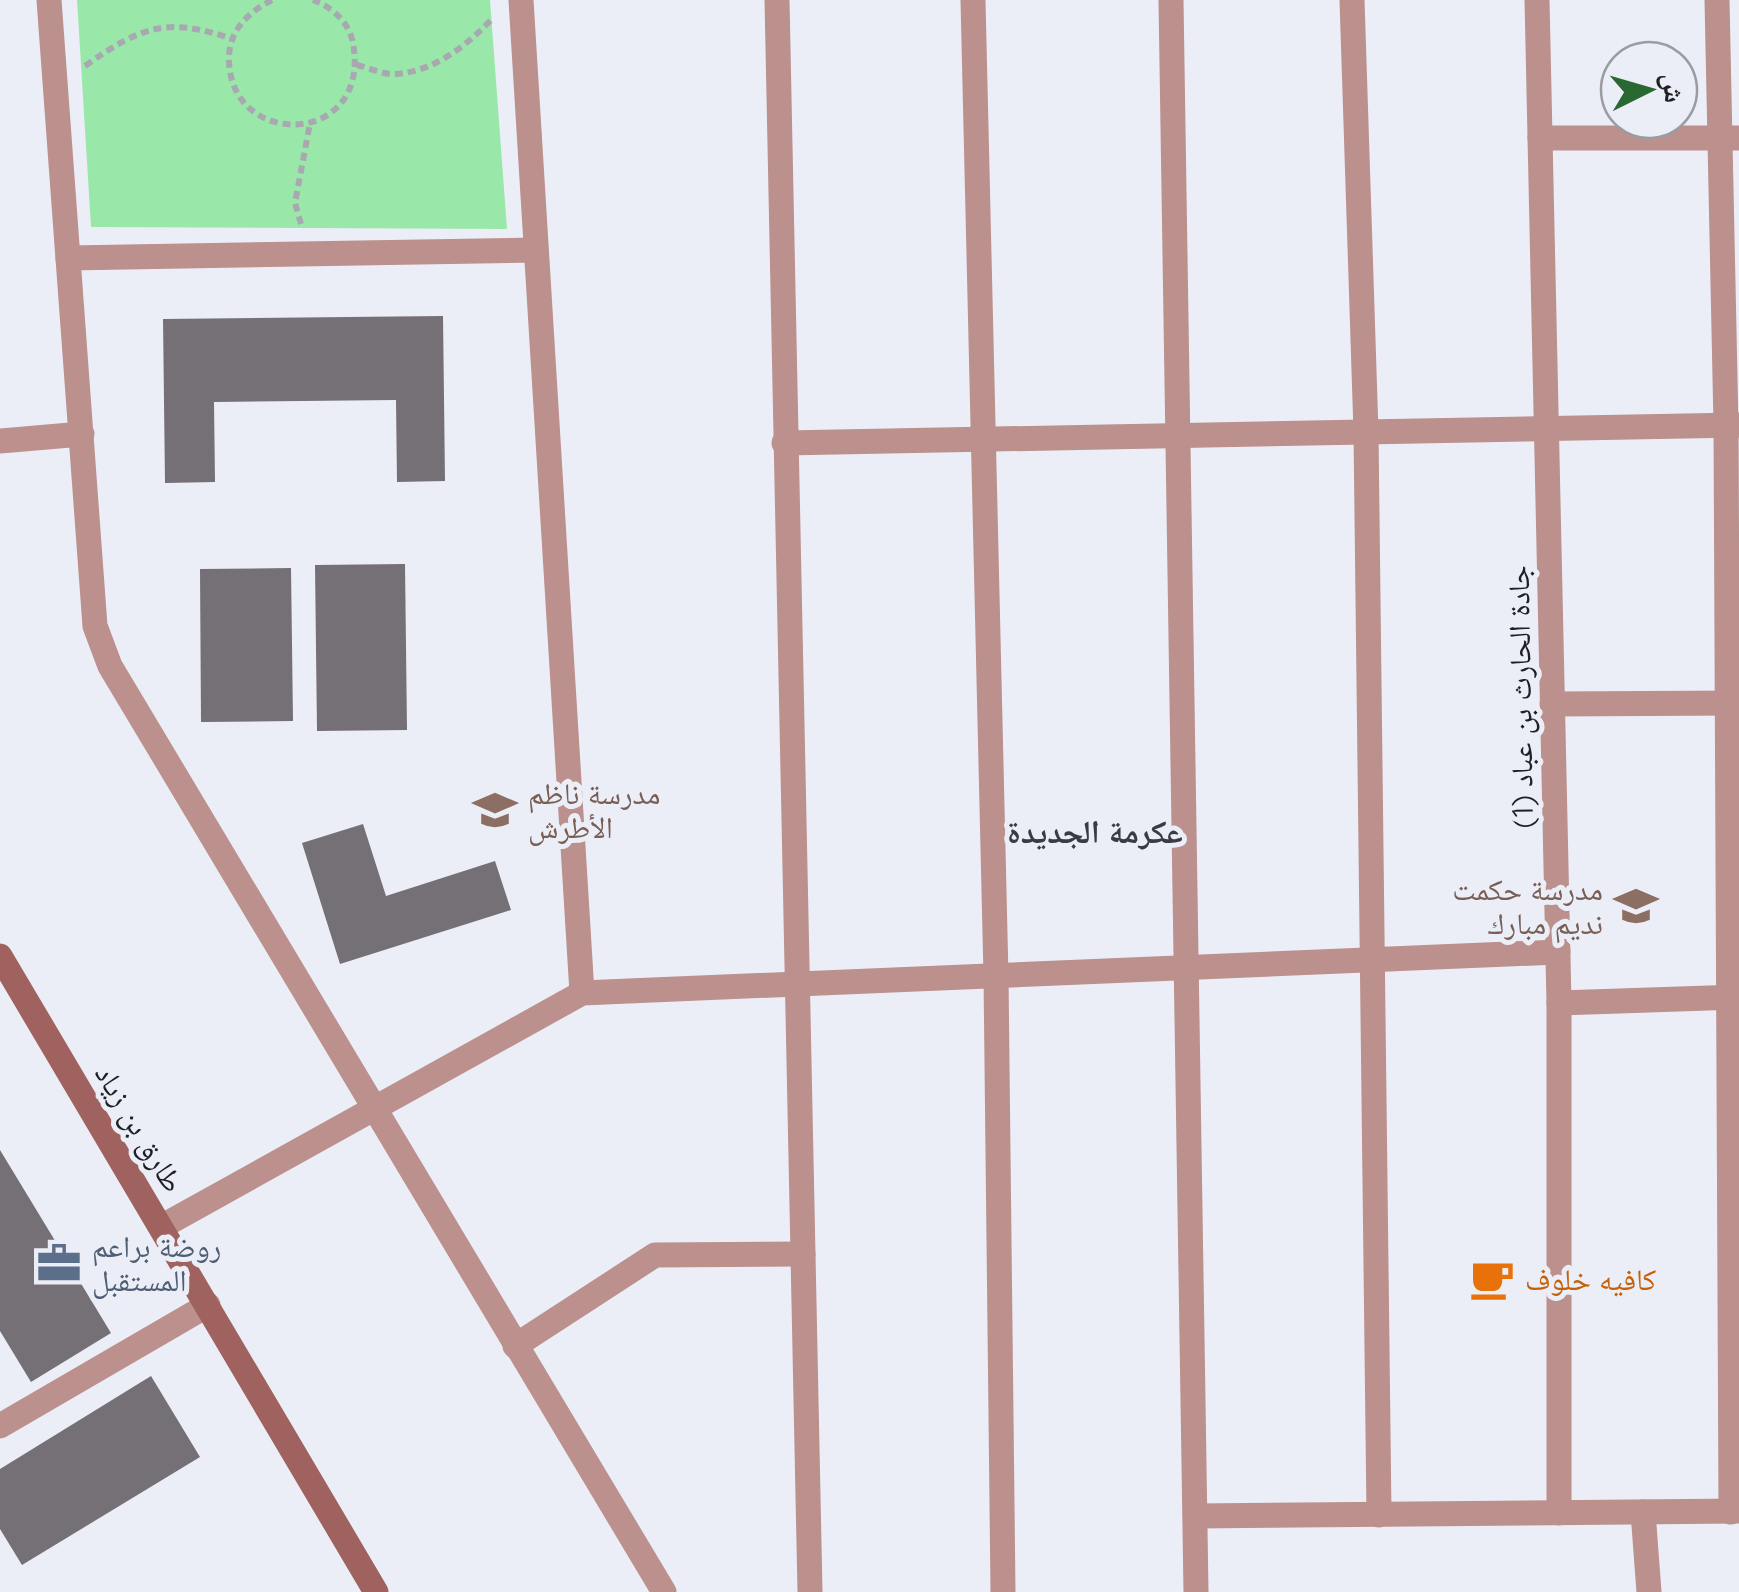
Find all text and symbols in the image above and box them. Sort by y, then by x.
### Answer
north arrow [1599,40,1699,140]
text: ش [1656,71,1693,104]
street label: جادة الحارث بن عباد (1) [1499,565,1541,829]
place label: مدرسة ناظم الأطرش [528,774,660,846]
school or university icon: مدرسة ناظم الأطرش [471,786,519,834]
district label: عكرمة الجديدة [1007,811,1183,851]
place label: مدرسة حكمت نديم مبارك [1452,870,1603,944]
school or university icon: مدرسة حكمت نديم مبارك [1612,882,1660,930]
street label: طارق بن زياد [87,1057,193,1199]
place label: روضة براعم المستقبل [92,1227,221,1299]
office icon: روضة براعم المستقبل [35,1239,83,1287]
cafe icon: كافيه خلوف [1468,1255,1516,1303]
place label: كافيه خلوف [1525,1260,1656,1298]

